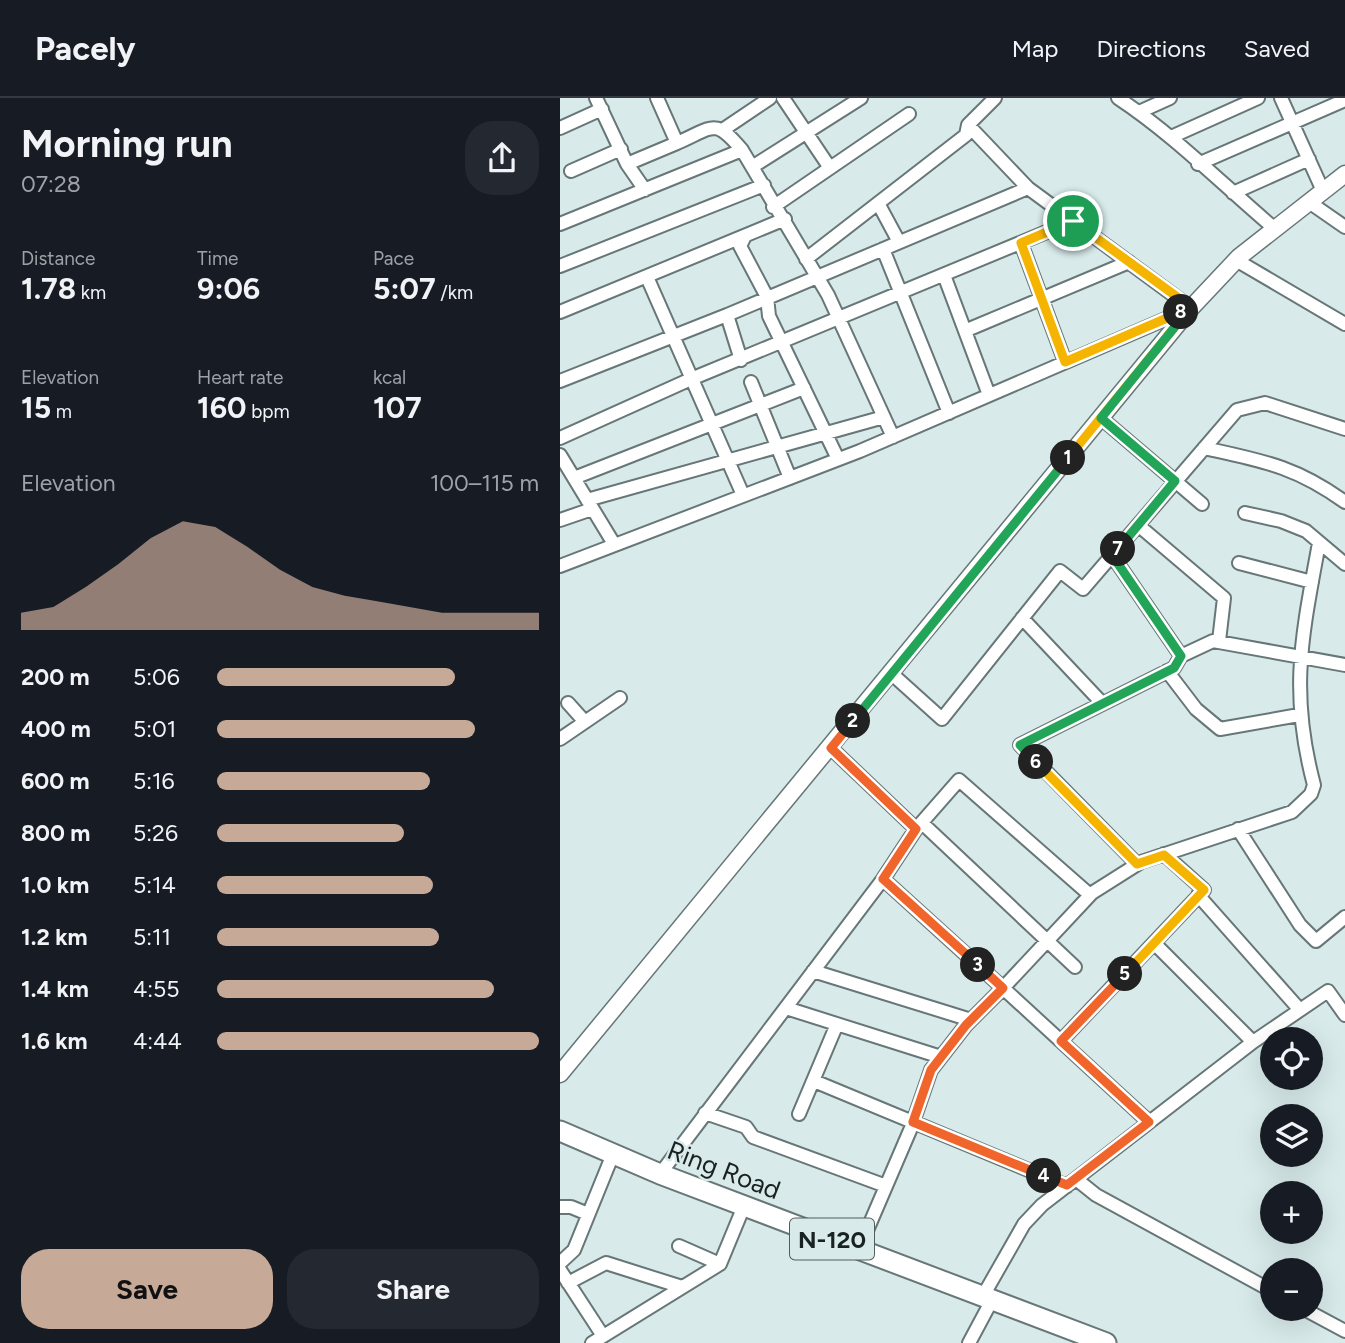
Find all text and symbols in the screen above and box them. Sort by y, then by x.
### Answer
text: Pacely [35,29,136,68]
text: Map [1012,34,1058,63]
text: Directions [1096,34,1206,63]
text: Saved [1244,34,1310,63]
text: Morning run [21,121,233,167]
button: share [465,121,539,195]
text: 07:28 [21,170,81,198]
pin [1043,191,1103,251]
icon: arrive [1054,202,1092,240]
text: Distance [21,247,95,270]
text: Time [197,247,238,270]
text: Pace [373,247,414,270]
text: 1.78 [21,270,76,307]
text: 9:06 [197,270,260,307]
text: 5:07 [373,270,436,307]
text: km [76,281,106,304]
text: /km [436,281,473,304]
pin: 8 [1164,294,1198,330]
text: 8 [1175,300,1186,323]
text: Elevation [21,366,99,389]
text: Heart rate [197,366,283,389]
text: kcal [373,366,406,389]
text: 15 [21,389,51,426]
text: 160 [197,389,247,426]
text: 107 [373,389,422,426]
text: m [51,400,72,423]
text: bpm [247,400,290,423]
pin: 1 [1050,440,1086,476]
text: 1 [1063,446,1072,469]
text: Elevation [21,469,116,497]
text: 100–115 m [430,469,539,497]
pin: 7 [1100,532,1136,566]
text: 7 [1112,537,1123,560]
text: 200 m [21,663,90,691]
text: 5:06 [133,663,180,691]
pin: 2 [836,704,870,738]
text: 2 [847,709,858,732]
text: 400 m [21,715,91,743]
text: 5:01 [133,715,176,743]
pin: 6 [1018,744,1054,780]
text: 6 [1030,750,1041,773]
text: 600 m [21,767,90,795]
text: 5:16 [133,767,175,795]
text: 800 m [21,819,90,847]
text: 5:26 [133,819,178,847]
text: 1.0 km [21,871,89,899]
text: 5:14 [133,871,176,899]
text: 1.2 km [21,923,88,951]
text: 5:11 [133,923,171,951]
pin: 3 [960,948,996,982]
text: 3 [972,953,983,976]
pin: 5 [1108,956,1142,992]
text: 5 [1119,962,1130,985]
text: 1.4 km [21,975,89,1003]
text: 4:55 [133,975,180,1003]
text: 1.6 km [21,1027,88,1055]
text: 4:44 [133,1027,182,1055]
map controls [1260,1027,1323,1321]
button: locate [1260,1027,1323,1090]
button: layers [1260,1104,1323,1167]
street label: Ring Road [663,1134,785,1206]
pin: 4 [1026,1158,1062,1194]
text: 4 [1037,1164,1050,1187]
button: + [1260,1181,1323,1244]
road number: N-120 [790,1218,874,1260]
button: Save [21,1249,273,1329]
button: Share [287,1249,539,1329]
button: − [1260,1258,1323,1321]

